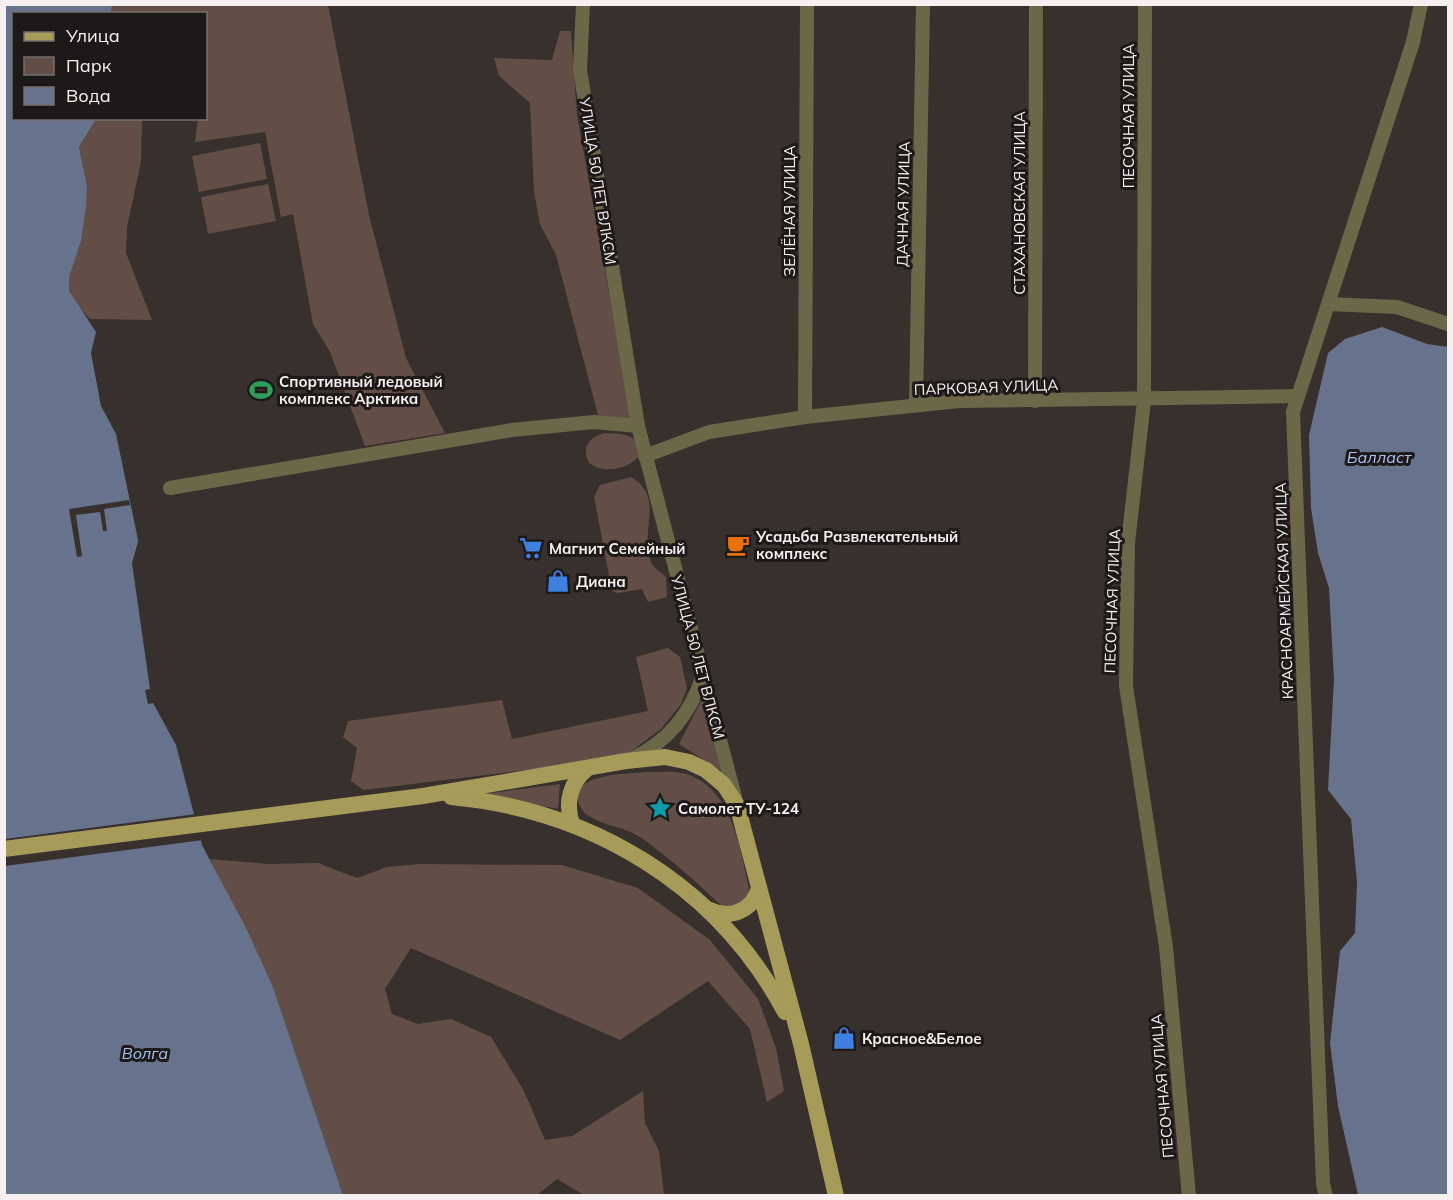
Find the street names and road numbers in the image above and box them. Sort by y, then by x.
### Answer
street label: ПЕСОЧНАЯ УЛИЦА [1119,44,1138,188]
street label: УЛИЦА 50 ЛЕТ ВЛКСМ [575,95,621,266]
street label: СТАХАНОВСКАЯ УЛИЦА [1010,111,1029,295]
street label: ДАЧНАЯ УЛИЦА [892,141,914,267]
street label: ЗЕЛЁНАЯ УЛИЦА [780,145,799,277]
street label: ПАРКОВАЯ УЛИЦА [913,375,1059,399]
street label: КРАСНОАРМЕЙСКАЯ УЛИЦА [1271,482,1297,700]
street label: ПЕСОЧНАЯ УЛИЦА [1100,528,1124,674]
street label: УЛИЦА 50 ЛЕТ ВЛКСМ [667,572,729,741]
street label: ПЕСОЧНАЯ УЛИЦА [1146,1013,1178,1159]

